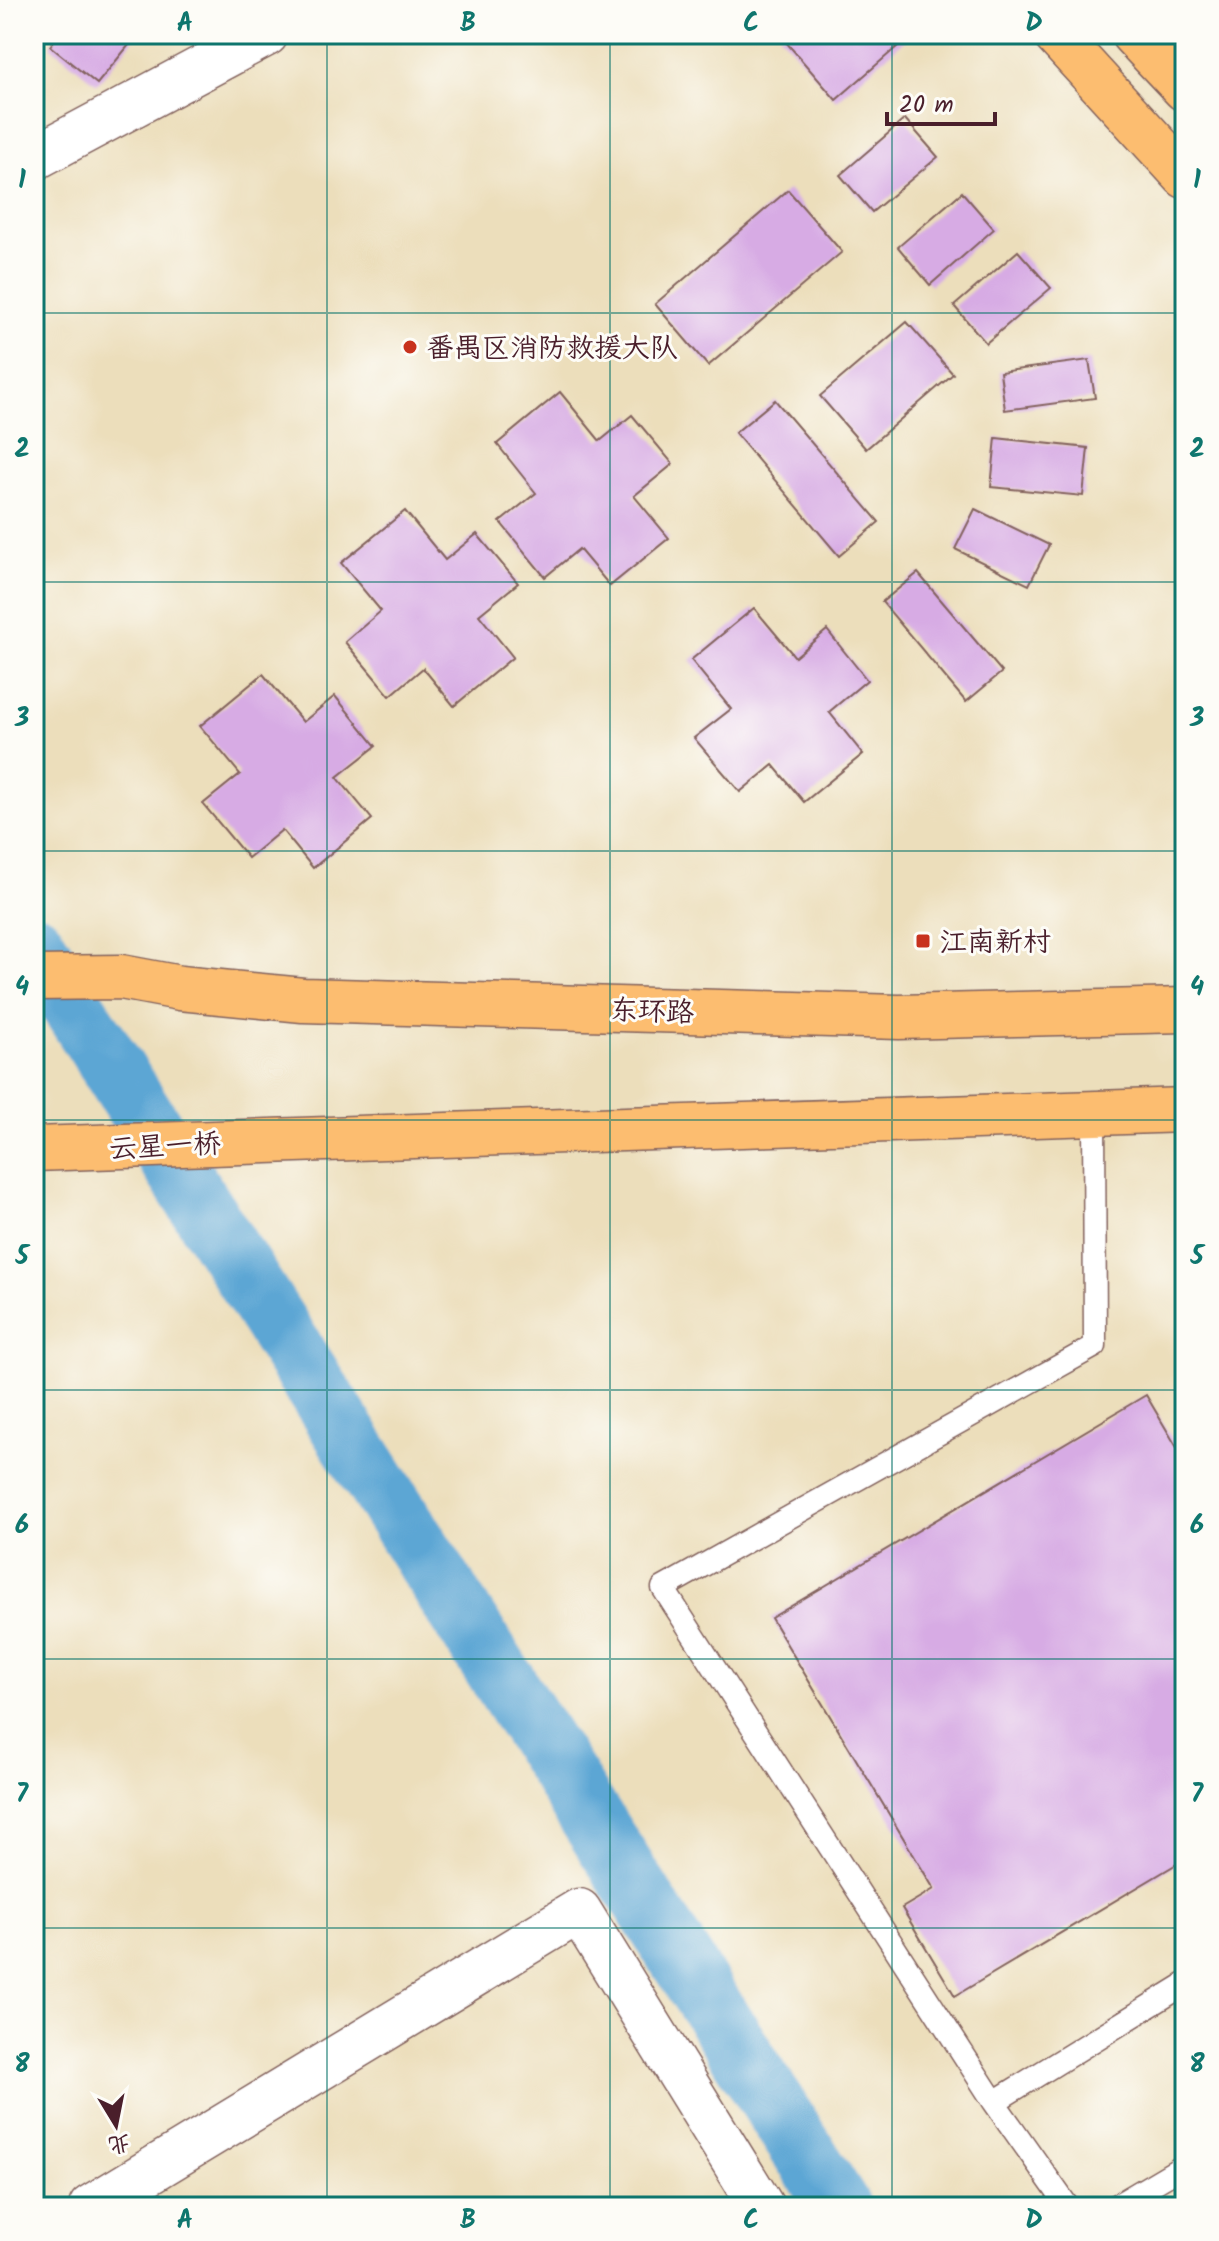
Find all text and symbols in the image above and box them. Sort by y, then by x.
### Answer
text: A [177,3,193,45]
text: B [460,3,476,45]
text: C [743,3,759,45]
text: D [1025,3,1043,45]
scale bar [887,76,995,126]
text: 20 m [899,86,954,125]
text: 1 [18,160,26,202]
text: 1 [1193,160,1201,202]
place label: 番禺区消防救援大队 [426,327,678,372]
marker: 番禺区消防救援大队 [401,338,419,356]
text: 2 [14,429,30,471]
text: 2 [1189,429,1205,471]
text: 3 [14,698,29,740]
text: 3 [1189,698,1204,740]
place label: 江南新村 [939,921,1051,966]
marker: 江南新村 [914,932,932,950]
text: 4 [15,967,29,1009]
text: 4 [1190,967,1204,1009]
street label: 东环路 [609,989,695,1036]
street label: 云星一桥 [108,1122,222,1173]
text: 5 [14,1236,30,1278]
text: 5 [1189,1236,1205,1278]
text: 6 [15,1505,29,1547]
text: 6 [1190,1505,1204,1547]
text: 7 [16,1774,29,1816]
text: 7 [1191,1774,1204,1816]
text: 8 [14,2044,30,2086]
text: 8 [1189,2044,1205,2086]
north arrow [76,2085,156,2165]
text: 北 [105,2123,133,2161]
text: A [177,2200,193,2241]
text: B [460,2200,476,2241]
text: C [743,2200,759,2241]
text: D [1025,2200,1043,2241]

